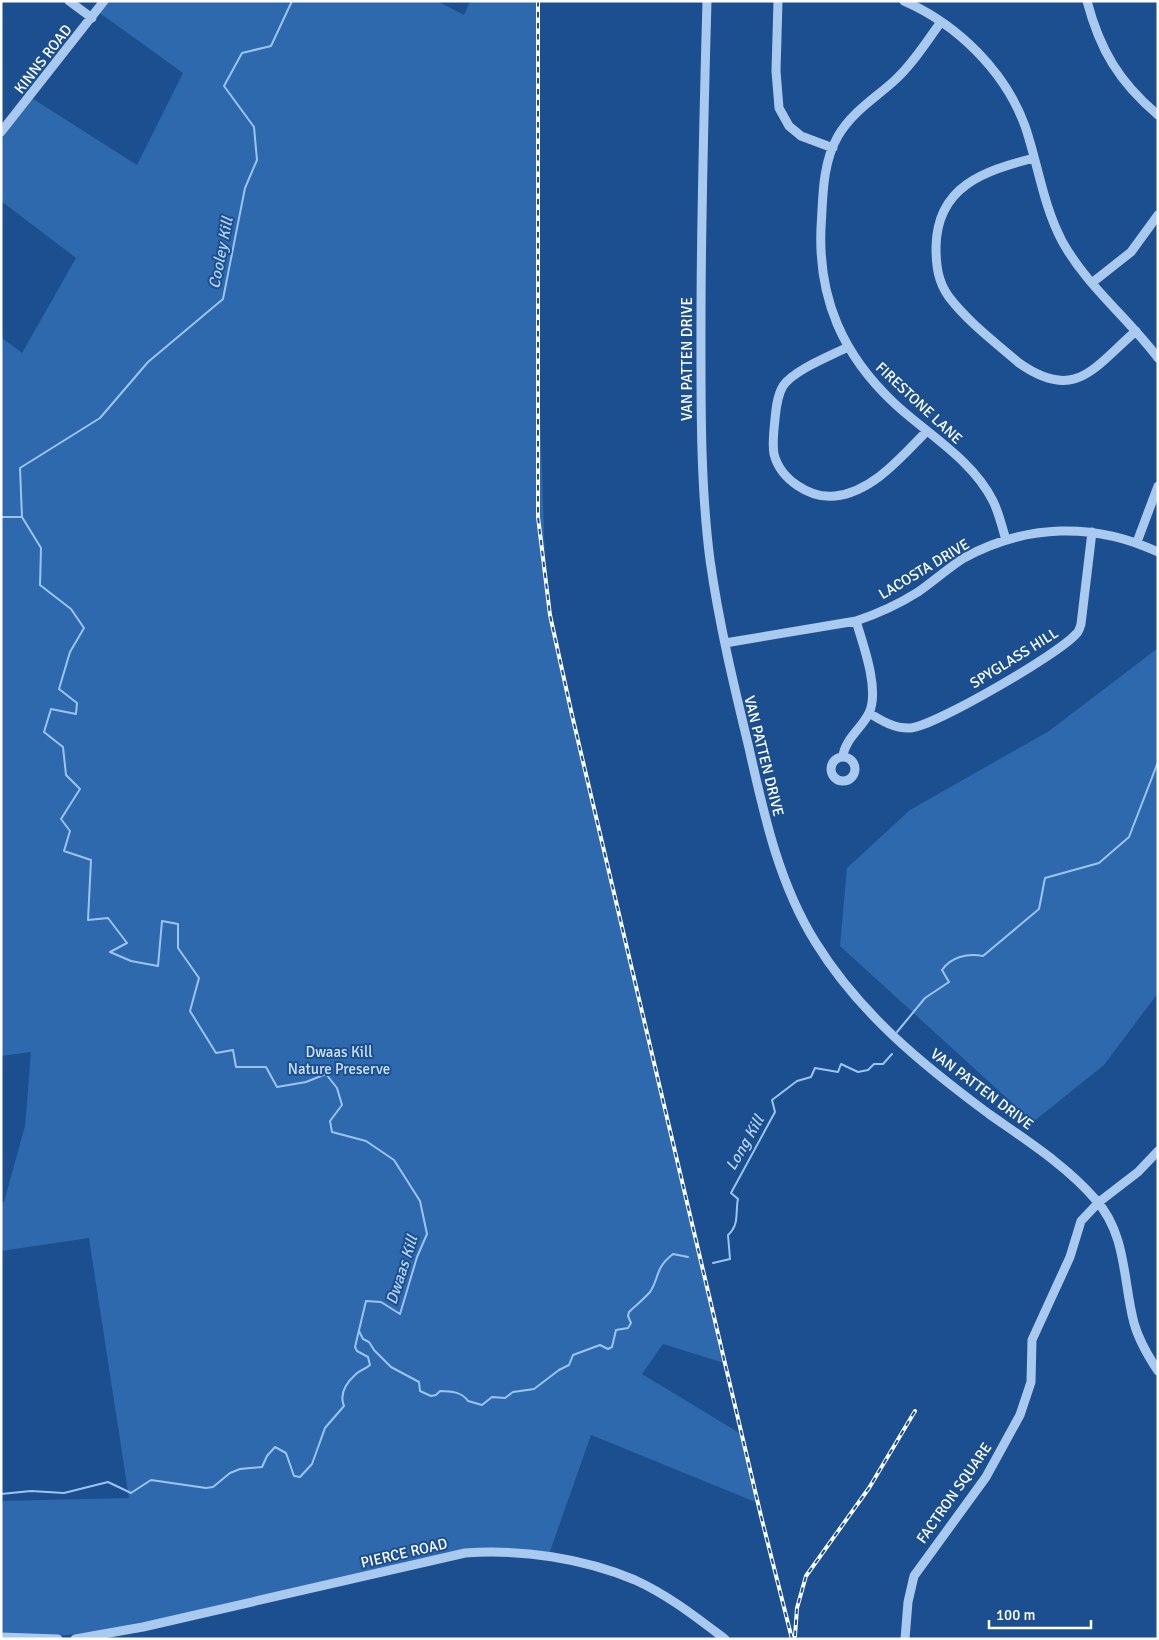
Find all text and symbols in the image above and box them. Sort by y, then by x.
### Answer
street label: KINNS ROAD [10,21,76,97]
water label: Cooley Kill [204,214,238,291]
street label: VAN PATTEN DRIVE [678,297,696,421]
street label: FIRESTONE LANE [872,358,966,448]
street label: LACOSTA DRIVE [875,535,973,603]
street label: SPYGLASS HILL [967,624,1062,692]
street label: VAN PATTEN DRIVE [740,694,788,818]
park label: Dwaas Kill Nature Preserve [288,1043,390,1078]
street label: VAN PATTEN DRIVE [927,1045,1037,1133]
water label: Long Kill [721,1111,769,1174]
water label: Dwaas Kill [381,1232,423,1307]
street label: FACTRON SQUARE [913,1439,995,1547]
street label: PIERCE ROAD [359,1534,449,1572]
scale bar [989,1598,1092,1630]
text: 100 m [996,1606,1036,1624]

